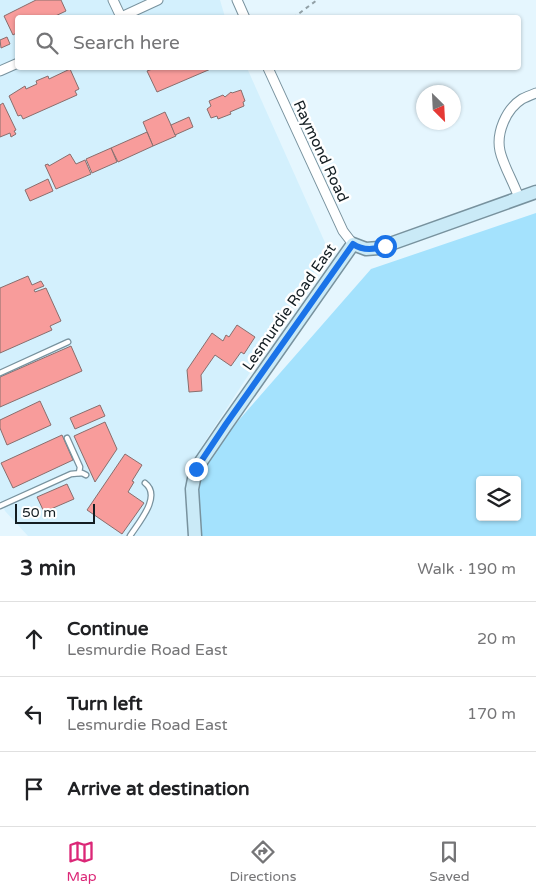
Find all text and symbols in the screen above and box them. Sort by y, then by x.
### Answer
search box [15,15,521,70]
icon: search [33,29,61,57]
text: Search here [73,32,180,54]
north arrow [416,85,461,130]
street label: Raymond Road [290,97,352,205]
route start [374,235,397,258]
street label: Lesmurdie Road East [238,240,340,374]
route end [185,458,208,481]
map controls [476,476,521,521]
button: layers [476,476,521,521]
scale bar [15,501,95,524]
text: 50 m [22,504,56,521]
text: 3 min [20,556,76,581]
text: Walk · 190 m [417,559,516,579]
text: Continue [67,618,149,640]
icon: ahead [20,625,48,653]
text: 20 m [477,629,516,649]
text: Lesmurdie Road East [67,640,228,660]
text: Turn left [67,693,143,715]
icon: left [20,700,48,728]
text: 170 m [467,704,516,724]
text: Lesmurdie Road East [67,715,228,735]
icon: arrive [20,775,48,803]
text: Arrive at destination [67,778,250,800]
tab: Map [66,838,97,885]
tab: Directions [229,838,296,885]
tab: Saved [429,838,470,885]

